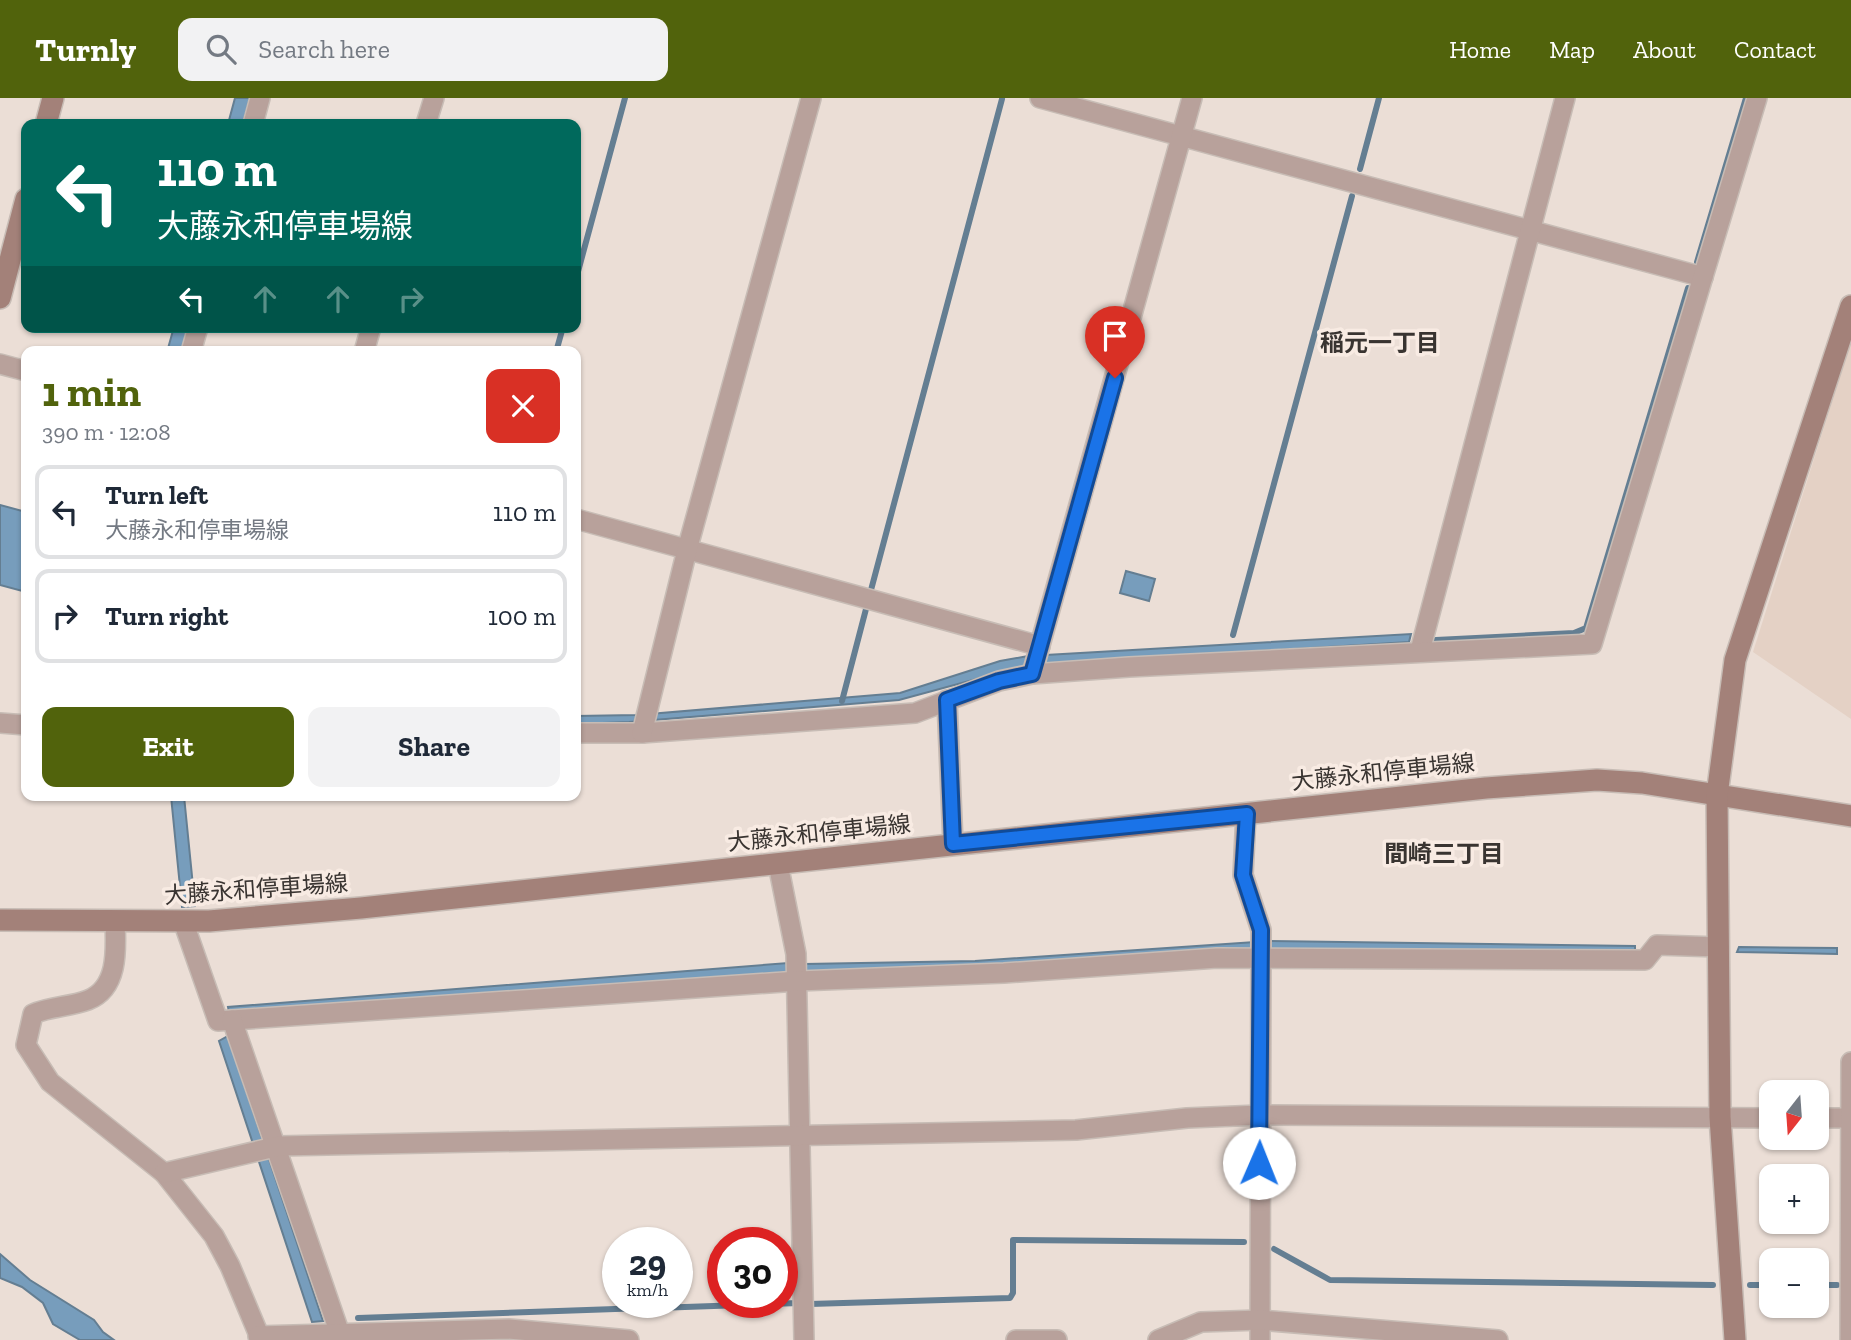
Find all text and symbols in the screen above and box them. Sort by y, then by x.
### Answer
search box [178,18,668,81]
text: Turnly [35,30,136,69]
icon: search [202,30,240,68]
text: Search here [258,33,390,65]
text: Home [1449,35,1511,64]
text: Map [1549,35,1595,64]
text: About [1633,35,1696,64]
text: Contact [1734,35,1816,64]
text: 110 m [157,140,277,199]
icon: left [42,147,133,238]
text: 大藤永和停車場線 [157,207,413,245]
icon: left [173,280,211,318]
icon: ahead [246,280,284,318]
icon: ahead [319,280,357,318]
icon: right [392,280,430,318]
pin [1085,306,1145,378]
icon: arrive [1096,317,1134,355]
district label: 稲元一丁目 [1320,328,1440,357]
text: 1 min [42,366,141,417]
button: close [486,369,560,443]
text: 390 m · 12:08 [42,418,171,446]
text: Turn left [105,479,208,511]
icon: left [46,493,84,531]
text: 110 m [493,496,556,528]
text: 大藤永和停車場線 [105,516,289,544]
icon: right [46,597,84,635]
text: Turn right [105,600,228,632]
text: 100 m [488,600,556,632]
button: Exit [42,707,294,787]
button: Share [308,707,560,787]
street label: 大藤永和停車場線 [1290,748,1476,796]
street label: 大藤永和停車場線 [726,809,912,857]
district label: 間崎三丁目 [1384,839,1504,868]
street label: 大藤永和停車場線 [163,869,349,909]
north arrow [1759,1080,1829,1150]
map controls [1759,1080,1829,1318]
position arrow [1222,1126,1296,1200]
button: + [1759,1164,1829,1234]
speed limit sign: 30 [707,1227,798,1318]
text: 29 [629,1242,666,1284]
button: − [1759,1248,1829,1318]
text: km/h [627,1279,668,1301]

